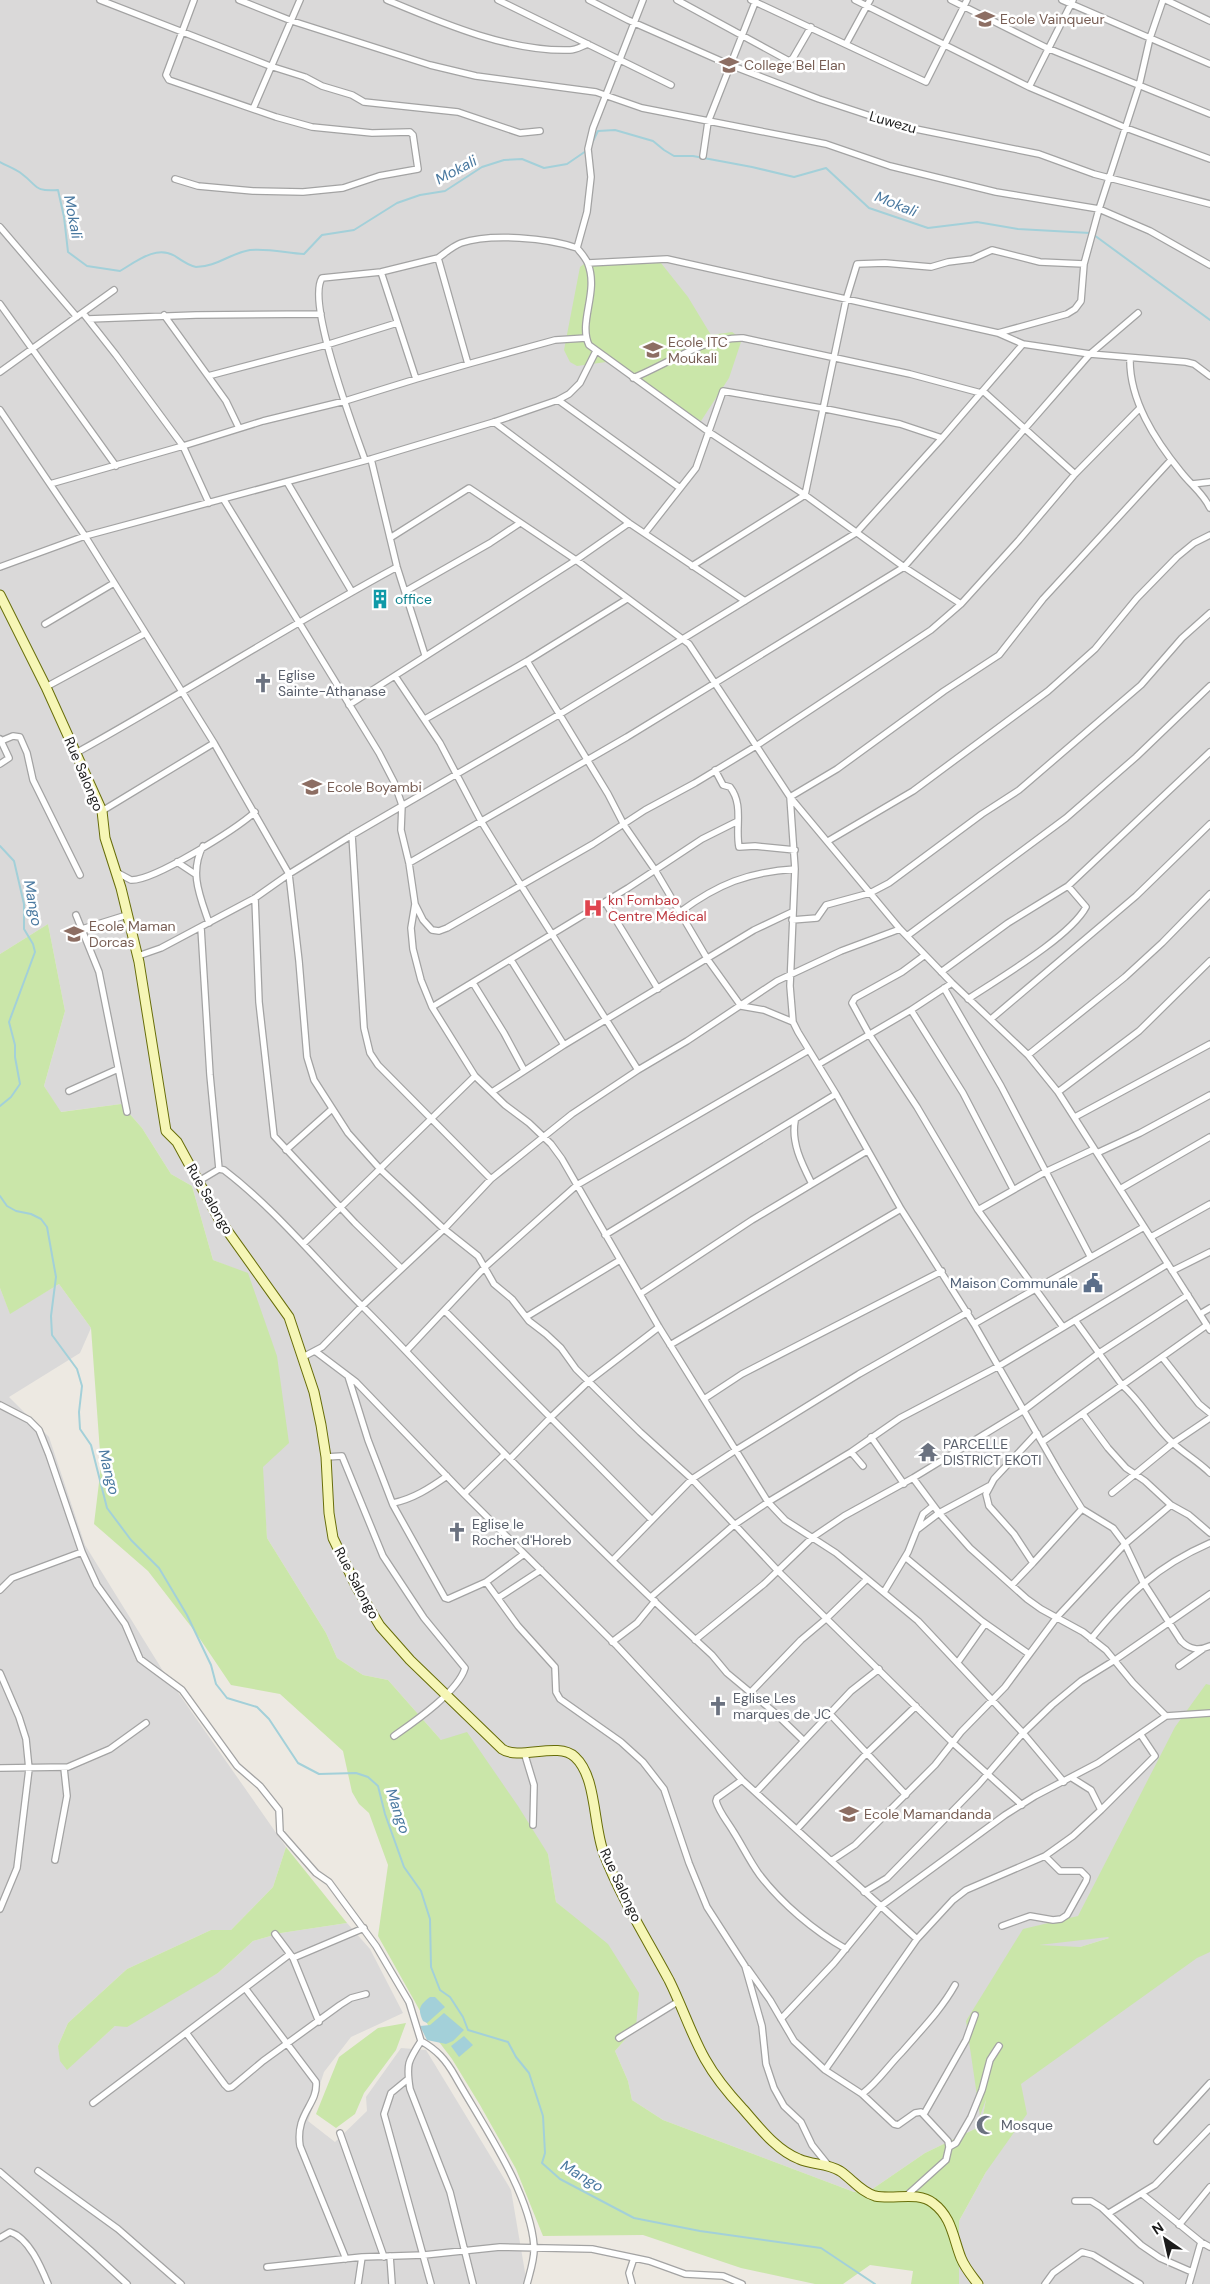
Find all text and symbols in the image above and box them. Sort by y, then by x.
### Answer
school or university icon: Ecole Vainqueur [974,8,996,30]
place label: Ecole Vainqueur [1000,10,1105,28]
school or university icon: College Bel Elan [718,54,740,76]
place label: College Bel Elan [744,56,846,74]
street label: Luwezu [867,107,919,137]
water label: Mokali [432,151,481,189]
water label: Mokali [872,186,921,222]
water label: Mokali [59,193,87,241]
place label: Ecole ITC Moukali [668,333,728,367]
school or university icon: Ecole ITC Moukali [642,339,664,361]
building icon: office [369,588,391,610]
place label: office [395,590,432,608]
place label: Eglise Sainte-Athanase [278,666,386,700]
church icon: Eglise Sainte-Athanase [252,672,274,694]
street label: Rue Salongo [60,734,108,814]
school or university icon: Ecole Boyambi [301,776,323,798]
place label: Ecole Boyambi [327,778,422,796]
water label: Mango [19,878,47,928]
place label: kn Fombao Centre Médical [608,891,707,925]
hospital icon: kn Fombao Centre Médical [582,897,604,919]
place label: Ecole Maman Dorcas [89,917,176,951]
school or university icon: Ecole Maman Dorcas [63,923,85,945]
street label: Rue Salongo [182,1160,238,1238]
public building icon: Maison Communale [1082,1272,1104,1294]
place label: Maison Communale [950,1274,1078,1292]
place label: PARCELLE DISTRICT EKOTI [943,1435,1042,1469]
temple icon: PARCELLE DISTRICT EKOTI [917,1441,939,1463]
water label: Mango [94,1447,124,1497]
place label: Eglise le Rocher d'Horeb [472,1515,572,1549]
church icon: Eglise le Rocher d'Horeb [446,1521,468,1543]
street label: Rue Salongo [330,1544,384,1622]
place label: Eglise Les marques de JC [733,1689,831,1723]
church icon: Eglise Les marques de JC [707,1695,729,1717]
water label: Mango [381,1786,415,1836]
school or university icon: Ecole Mamandanda [838,1803,860,1825]
place label: Ecole Mamandanda [864,1805,991,1823]
street label: Rue Salongo [596,1845,646,1925]
mosque icon: Mosque [975,2114,997,2136]
place label: Mosque [1001,2116,1053,2134]
water label: Mango [557,2155,607,2197]
north arrow [1140,2214,1190,2264]
text: N [1148,2218,1167,2239]

